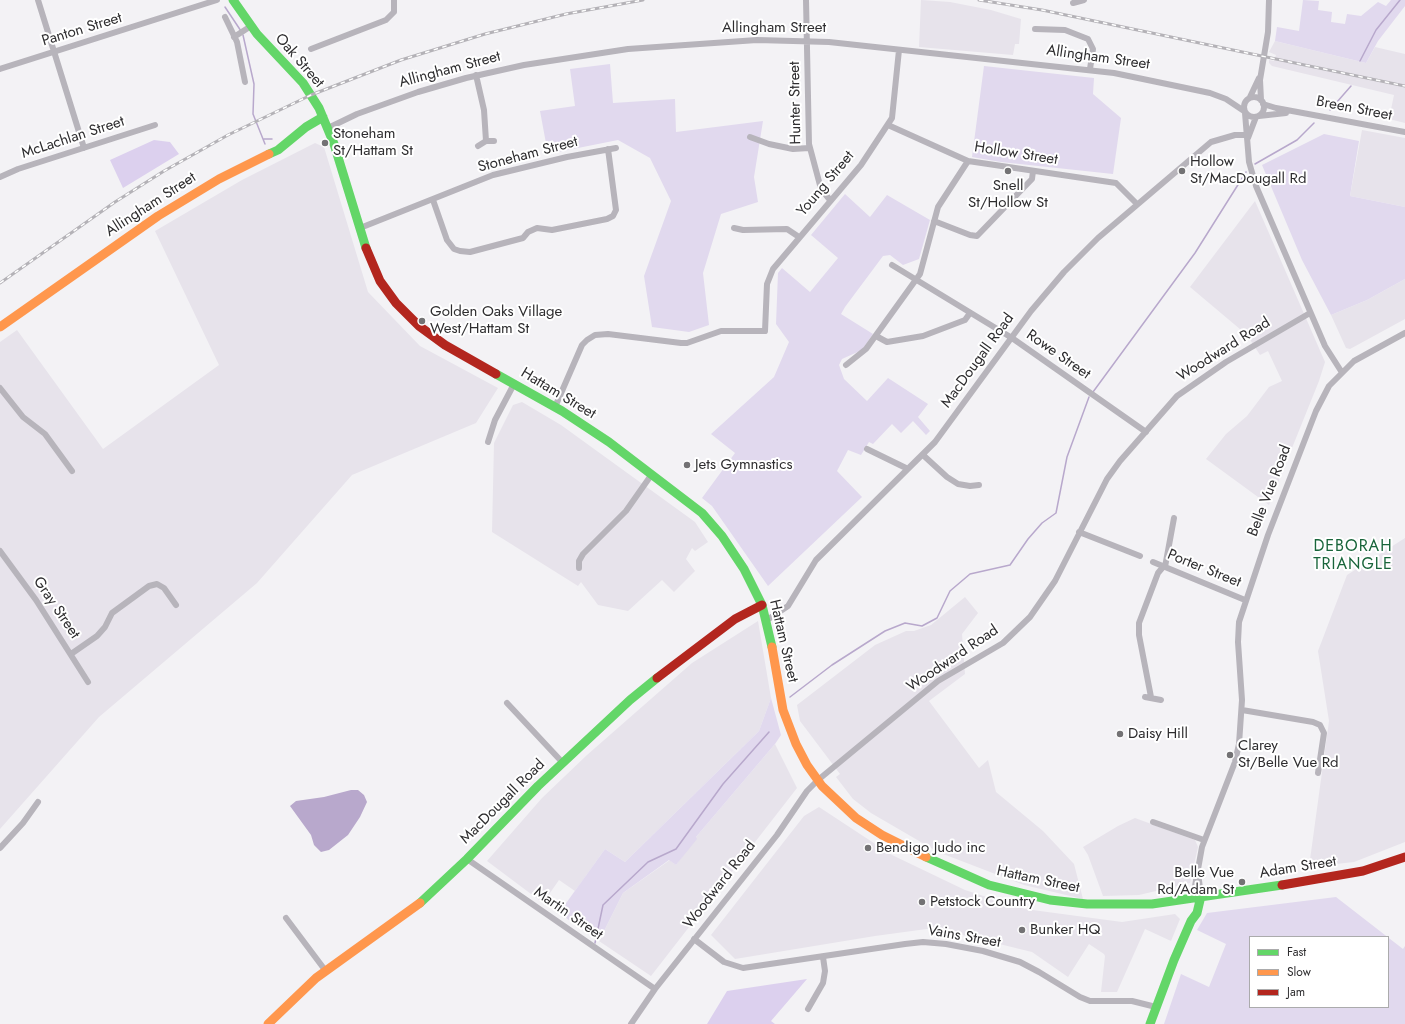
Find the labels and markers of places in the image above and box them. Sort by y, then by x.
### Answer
place label: Stoneham St/Hattam St [333,125,413,160]
marker: Stoneham St/Hattam St [320,138,330,148]
place label: Hollow St/MacDougall Rd [1190,153,1306,188]
marker: Snell St/Hollow St [1003,166,1013,176]
marker: Hollow St/MacDougall Rd [1177,166,1187,176]
place label: Snell St/Hollow St [968,177,1048,212]
place label: Golden Oaks Village West/Hattam St [430,303,562,338]
marker: Golden Oaks Village West/Hattam St [417,316,427,326]
place label: Jets Gymnastics [695,456,792,474]
marker: Jets Gymnastics [682,460,692,470]
place label: Daisy Hill [1128,725,1188,743]
marker: Daisy Hill [1115,729,1125,739]
place label: Clarey St/Belle Vue Rd [1238,737,1339,772]
marker: Clarey St/Belle Vue Rd [1225,750,1235,760]
place label: Bendigo Judo inc [876,839,985,857]
marker: Bendigo Judo inc [863,843,873,853]
place label: Belle Vue Rd/Adam St [1157,864,1234,899]
marker: Belle Vue Rd/Adam St [1237,877,1247,887]
place label: Petstock Country [930,893,1035,911]
marker: Petstock Country [917,897,927,907]
place label: Bunker HQ [1030,921,1100,939]
marker: Bunker HQ [1017,925,1027,935]

